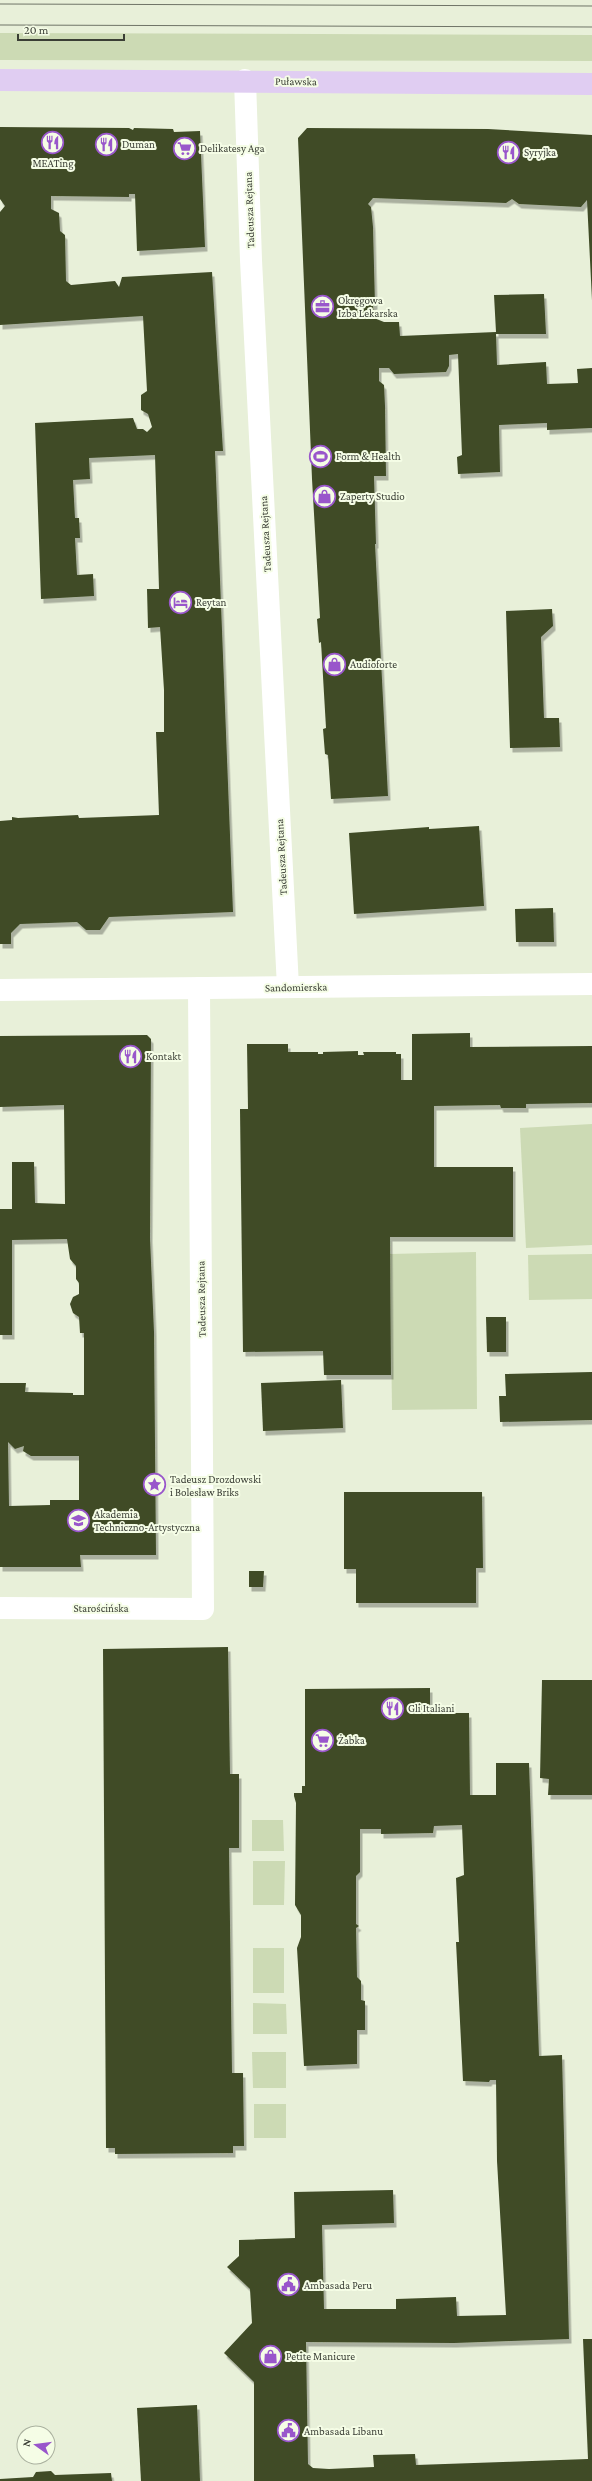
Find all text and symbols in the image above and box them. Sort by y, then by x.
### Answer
scale bar [18,16,124,42]
text: 20 m [24,23,49,37]
street label: Puławska [275,75,317,87]
restaurant icon: MEATing [40,130,66,156]
restaurant icon: Duman [93,131,119,157]
supermarket icon: Delikatesy Aga [171,135,197,161]
place label: Duman [122,138,155,150]
restaurant icon: Syryjka [495,139,521,165]
place label: Delikatesy Aga [200,142,265,155]
place label: Syryjka [524,146,556,159]
place label: MEATing [32,157,74,170]
street label: Tadeusza Rejtana [242,172,257,248]
office icon: Okręgowa Izba Lekarska [309,293,335,319]
place label: Okręgowa Izba Lekarska [338,294,398,319]
sports icon: Form & Health [308,443,334,469]
place label: Form & Health [336,450,401,462]
shop icon: Zaperty Studio [311,483,337,509]
place label: Zaperty Studio [340,490,405,503]
street label: Tadeusza Rejtana [257,495,274,573]
hotel icon: Reytan [168,589,194,615]
place label: Reytan [196,596,227,609]
shop icon: Audioforte [322,651,348,677]
place label: Audioforte [350,658,397,670]
street label: Tadeusza Rejtana [273,818,290,896]
street label: Sandomierska [265,980,327,994]
restaurant icon: Kontakt [118,1043,144,1069]
place label: Kontakt [146,1050,181,1062]
street label: Tadeusza Rejtana [194,1261,209,1337]
place icon: Tadeusz Drozdowski i Bolesław Briks [142,1472,168,1498]
place label: Tadeusz Drozdowski i Bolesław Briks [170,1473,261,1498]
school or university icon: Akademia Techniczno-Artystyczna [65,1507,91,1533]
place label: Akademia Techniczno-Artystyczna [94,1508,200,1534]
street label: Starościńska [73,1602,129,1614]
restaurant icon: Gli Italiani [380,1695,406,1721]
place label: Gli Italiani [408,1702,455,1714]
supermarket icon: Żabka [309,1727,335,1753]
place label: Żabka [338,1734,365,1746]
public building icon: Ambasada Peru [275,2272,301,2298]
place label: Ambasada Peru [304,2279,372,2291]
shop icon: Petite Manicure [258,2343,284,2369]
place label: Petite Manicure [286,2350,355,2362]
public building icon: Ambasada Libanu [276,2418,302,2444]
north arrow [16,2425,56,2465]
place label: Ambasada Libanu [304,2425,383,2437]
text: N [20,2437,33,2448]

